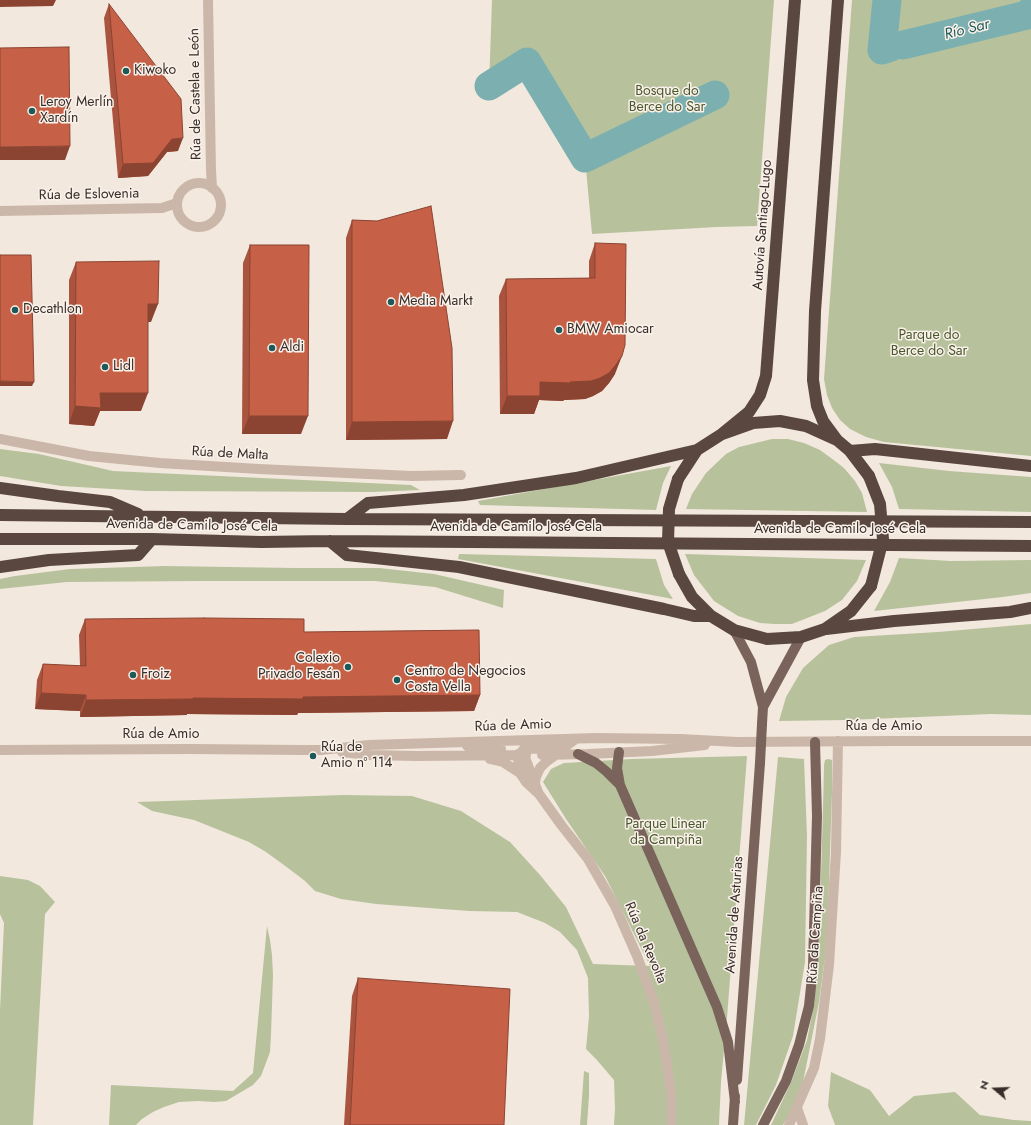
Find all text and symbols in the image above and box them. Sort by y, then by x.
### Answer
water label: Río Sar [943,16,991,44]
street label: Rúa de Castela e León [186,28,206,160]
place label: Kiwoko [134,63,176,79]
marker: Kiwoko [121,66,131,76]
park label: Bosque do Berce do Sar [629,84,705,116]
place label: Leroy Merlín Xardín [40,95,113,128]
marker: Leroy Merlín Xardín [27,106,37,116]
street label: Autovía Santiago-Lugo [750,159,776,291]
street label: Rúa de Eslovenia [39,186,139,204]
place label: Media Markt [399,294,472,310]
marker: Media Markt [386,297,396,307]
place label: Decathlon [23,302,82,318]
marker: Decathlon [10,305,20,315]
place label: BMW Amiocar [567,322,654,338]
marker: BMW Amiocar [554,325,564,335]
park label: Parque do Berce do Sar [891,328,967,360]
place label: Aldi [280,340,304,356]
marker: Aldi [267,343,277,353]
place label: Lidl [113,359,134,375]
marker: Lidl [100,362,110,372]
street label: Rúa de Malta [191,444,269,464]
street label: Avenida de Camilo José Cela [106,516,278,536]
street label: Avenida de Camilo José Cela [430,520,602,536]
street label: Avenida de Camilo José Cela [754,522,926,538]
place label: Colexio Privado Fesán [258,651,340,684]
marker: Colexio Privado Fesán [343,662,353,672]
place label: Centro de Negocios Costa Vella [405,664,526,696]
place label: Froiz [141,667,170,683]
marker: Froiz [128,670,138,680]
marker: Centro de Negocios Costa Vella [392,675,402,685]
street label: Rúa de Amio [474,716,552,736]
street label: Rúa de Amio [846,719,922,735]
street label: Rúa de Amio [123,727,199,743]
place label: Rúa de Amio nº 114 [321,740,392,772]
marker: Rúa de Amio nº 114 [308,751,318,761]
park label: Parque Linear da Campiña [625,817,707,850]
street label: Avenida de Asturias [723,856,747,974]
street label: Rúa da Campiña [804,886,828,984]
street label: Rúa da Revolta [620,900,670,986]
north arrow [975,1069,1015,1109]
text: N [975,1078,993,1092]

